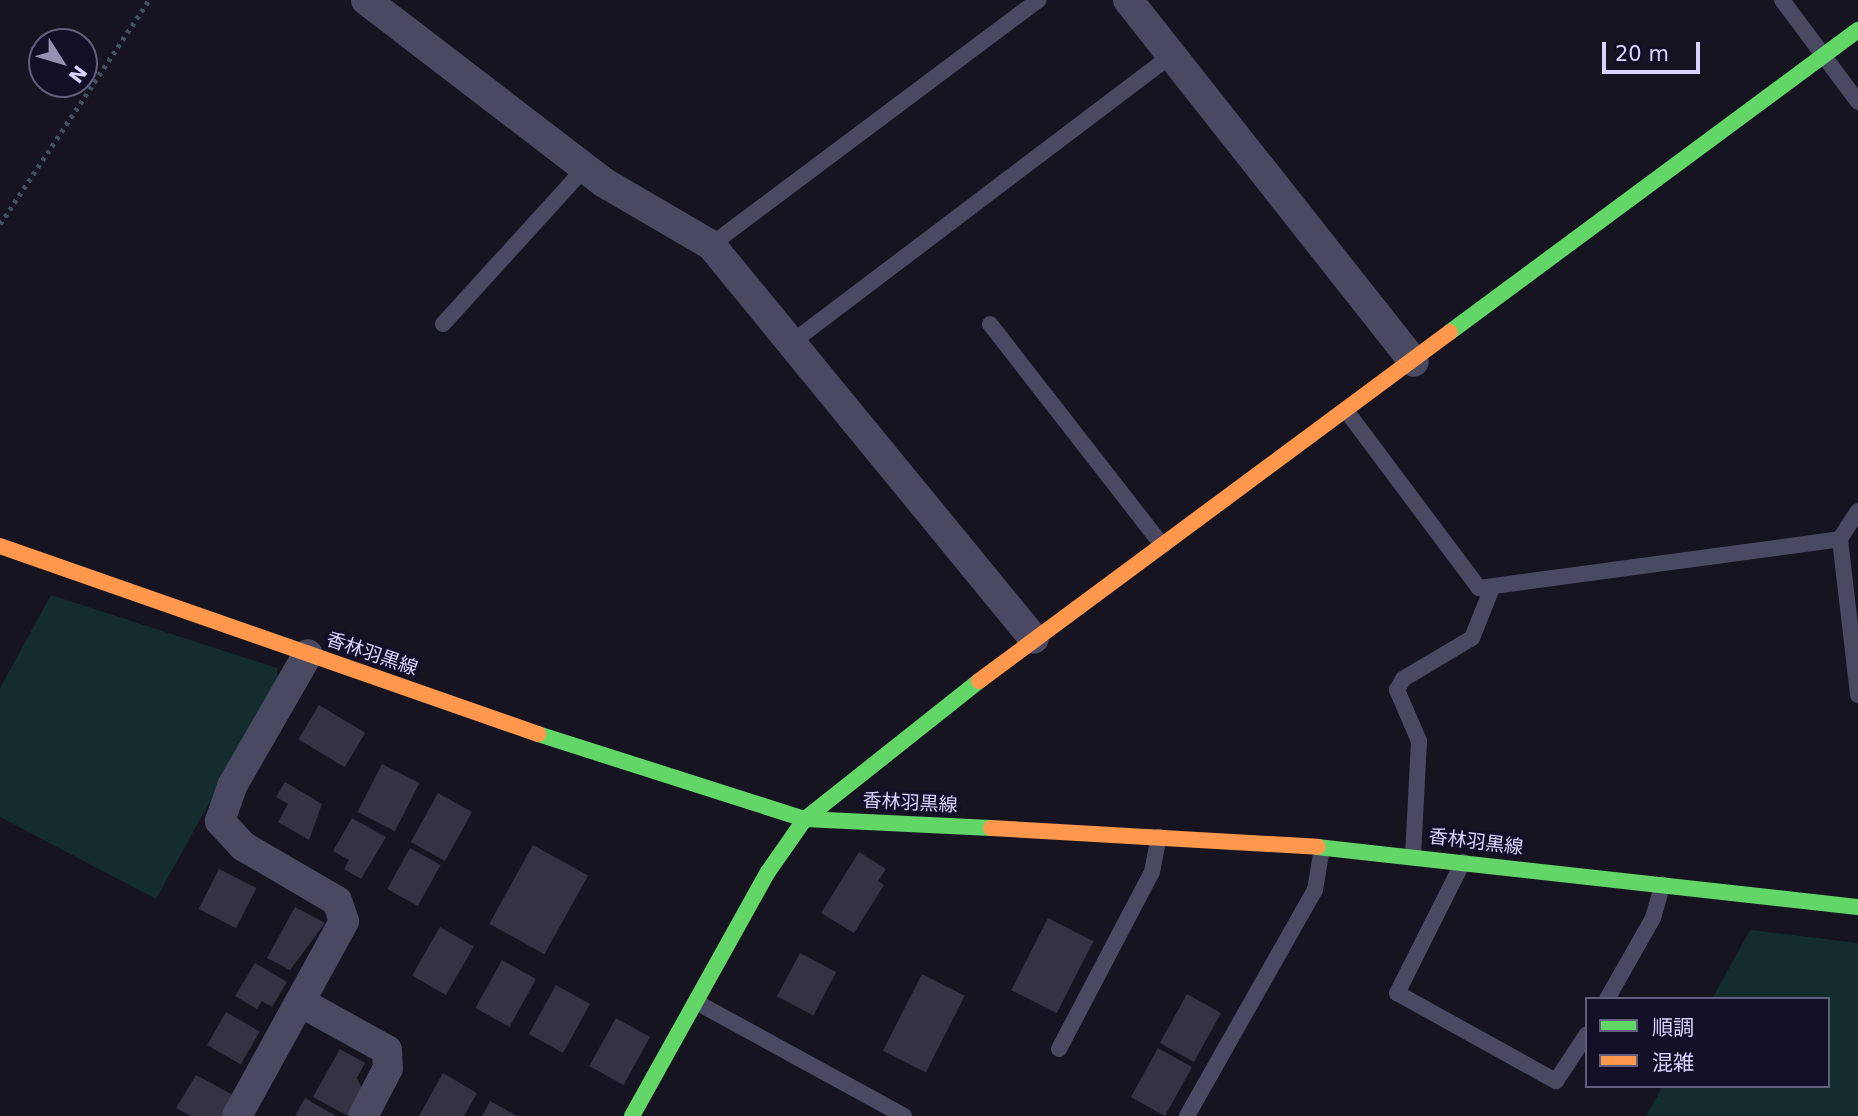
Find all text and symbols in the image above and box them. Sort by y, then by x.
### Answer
north arrow [28,28,98,98]
scale bar [1606,28,1704,72]
text: 20 m [1615,42,1669,66]
text: N [65,61,92,87]
street label: 香林羽黒線 [323,628,421,680]
street label: 香林羽黒線 [862,789,958,817]
street label: 香林羽黒線 [1427,825,1525,859]
legend [1585,997,1830,1088]
text: 順調 [1652,1016,1694,1040]
text: 混雑 [1652,1051,1694,1075]

